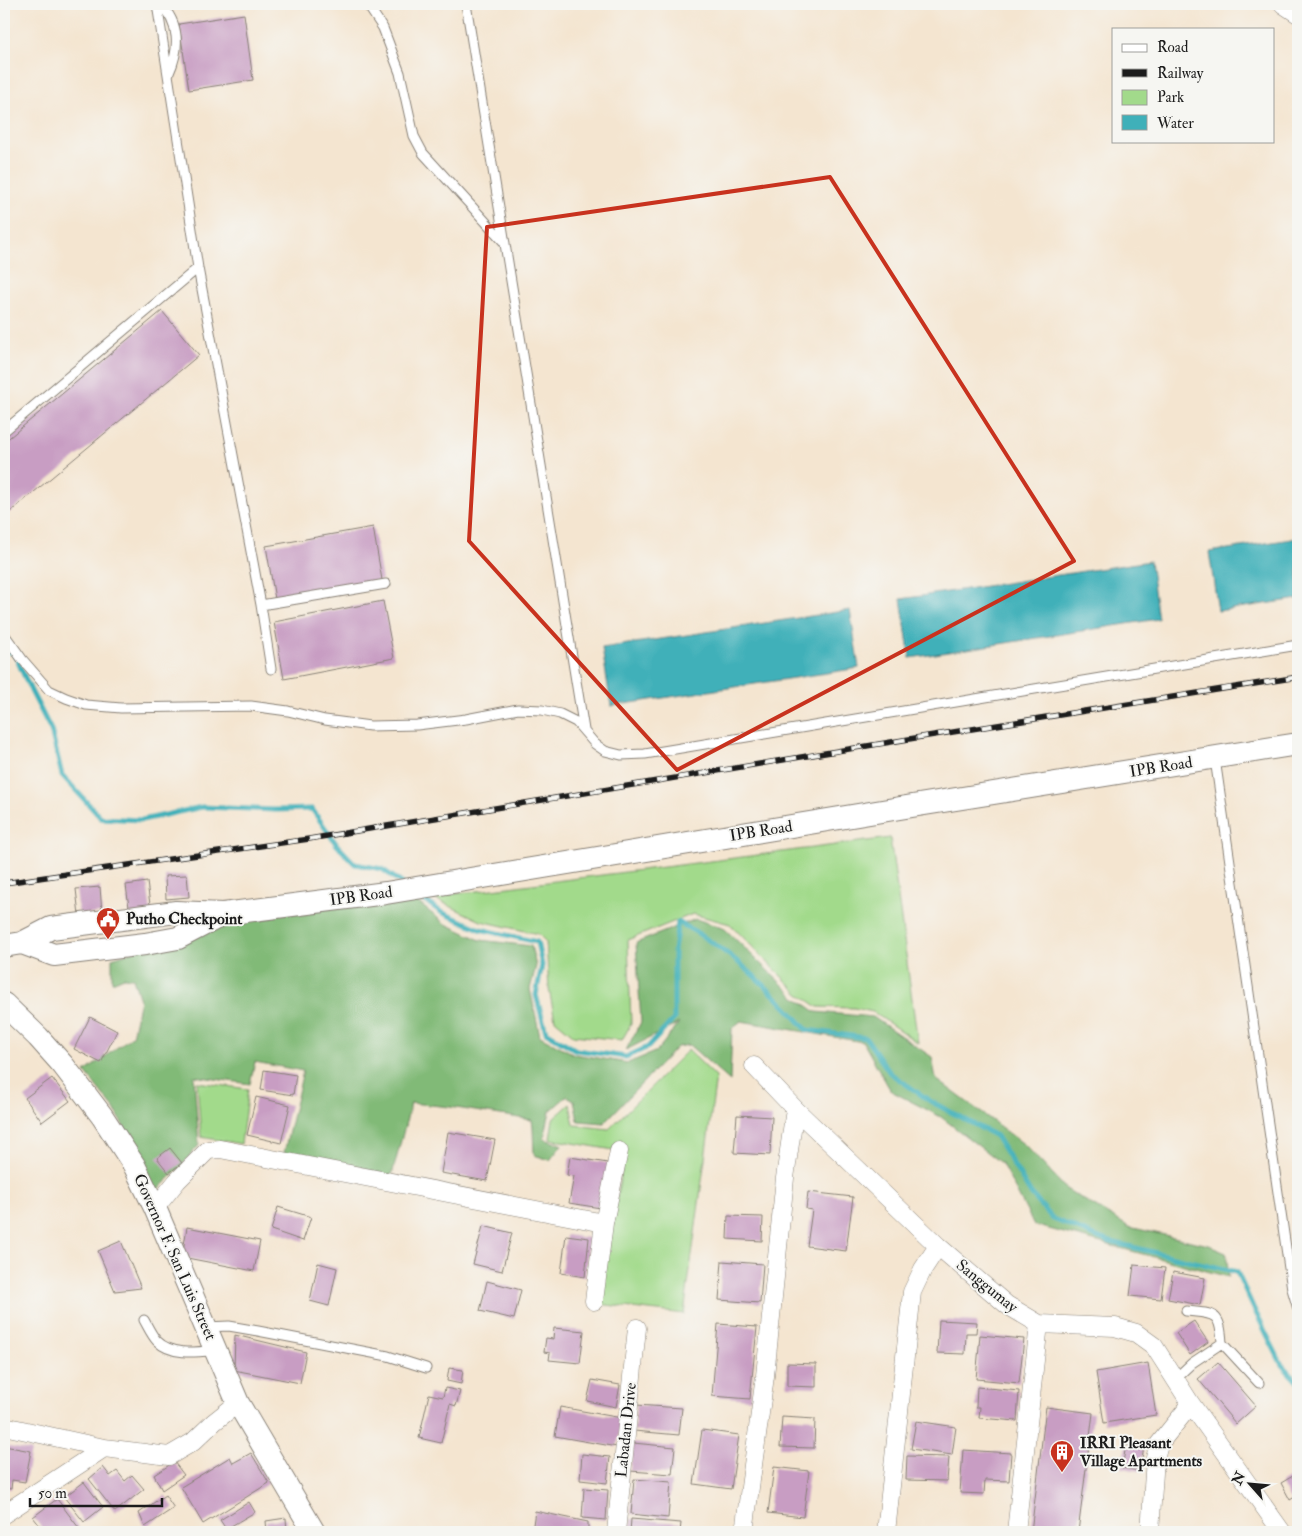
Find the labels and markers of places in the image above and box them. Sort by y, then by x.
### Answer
public building icon: Putho Checkpoint [95,906,121,940]
place label: Putho Checkpoint [126,909,243,930]
place label: IRRI Pleasant Village Apartments [1079,1433,1203,1472]
building icon: IRRI Pleasant Village Apartments [1049,1439,1075,1473]

